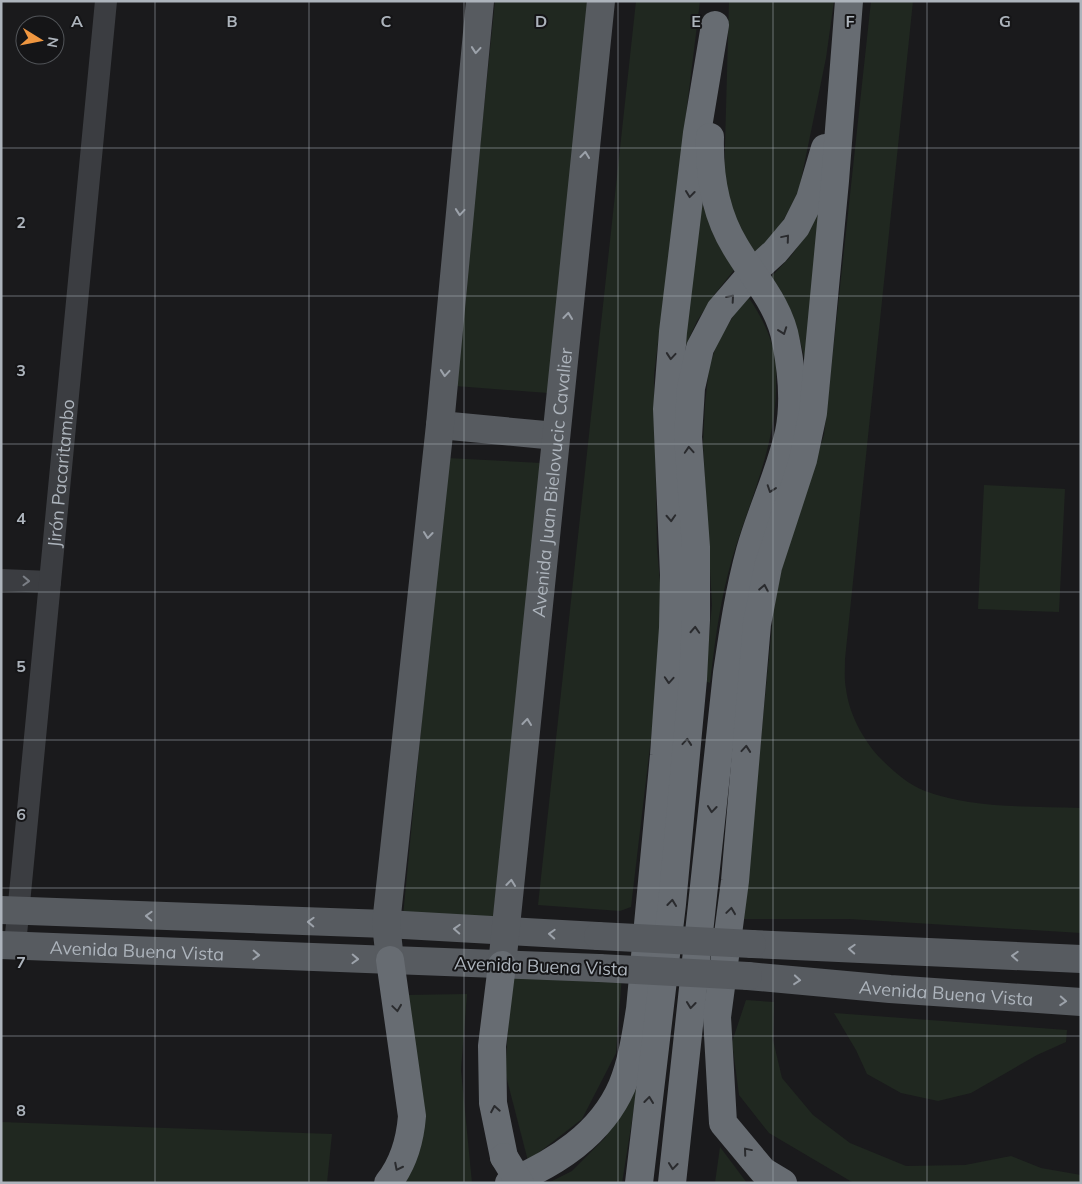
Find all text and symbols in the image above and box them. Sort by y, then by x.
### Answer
text: A [71,11,83,31]
text: B [226,11,238,31]
text: C [381,11,392,31]
text: D [535,11,547,31]
text: E [691,11,701,31]
text: F [845,11,855,31]
text: G [999,11,1011,31]
north arrow [15,15,65,65]
text: N [43,35,63,49]
one-way arrow [470,46,481,54]
one-way arrow [579,150,590,158]
one-way arrow [685,190,696,198]
one-way arrow [455,208,466,216]
text: 2 [16,212,26,232]
one-way arrow [781,235,790,244]
one-way arrow [725,294,734,303]
one-way arrow [563,312,574,320]
one-way arrow [777,326,787,335]
street label: Avenida Juan Bielovucic Cavalier [526,346,577,619]
one-way arrow [666,352,677,360]
text: 3 [16,360,26,380]
one-way arrow [440,370,451,378]
street label: Jirón Pacaritambo [42,398,79,548]
one-way arrow [684,446,695,454]
one-way arrow [767,485,777,493]
text: 4 [16,508,26,528]
one-way arrow [665,514,676,522]
one-way arrow [423,531,434,539]
one-way arrow [22,576,30,586]
one-way arrow [759,583,769,592]
one-way arrow [690,626,701,634]
text: 5 [16,656,26,676]
one-way arrow [664,676,675,684]
one-way arrow [521,717,532,725]
one-way arrow [682,737,693,745]
one-way arrow [740,745,751,753]
text: 6 [16,804,26,824]
one-way arrow [707,805,718,813]
one-way arrow [505,879,516,887]
one-way arrow [666,899,677,907]
one-way arrow [725,906,736,914]
one-way arrow [145,911,152,921]
one-way arrow [307,916,315,927]
one-way arrow [453,923,461,934]
one-way arrow [547,928,555,939]
street label: Avenida Buena Vista [49,935,225,965]
one-way arrow [848,944,856,954]
one-way arrow [252,950,260,960]
street label: Avenida Buena Vista [453,951,629,981]
one-way arrow [1010,951,1018,962]
text: 7 [16,952,26,972]
one-way arrow [351,953,359,964]
one-way arrow [793,974,801,985]
street label: Avenida Buena Vista [858,975,1034,1010]
one-way arrow [1060,996,1068,1007]
one-way arrow [686,1001,697,1009]
one-way arrow [391,1005,402,1013]
one-way arrow [643,1095,654,1103]
text: 8 [16,1100,26,1120]
one-way arrow [490,1105,500,1113]
one-way arrow [744,1148,752,1157]
one-way arrow [394,1162,404,1171]
one-way arrow [668,1163,679,1171]

